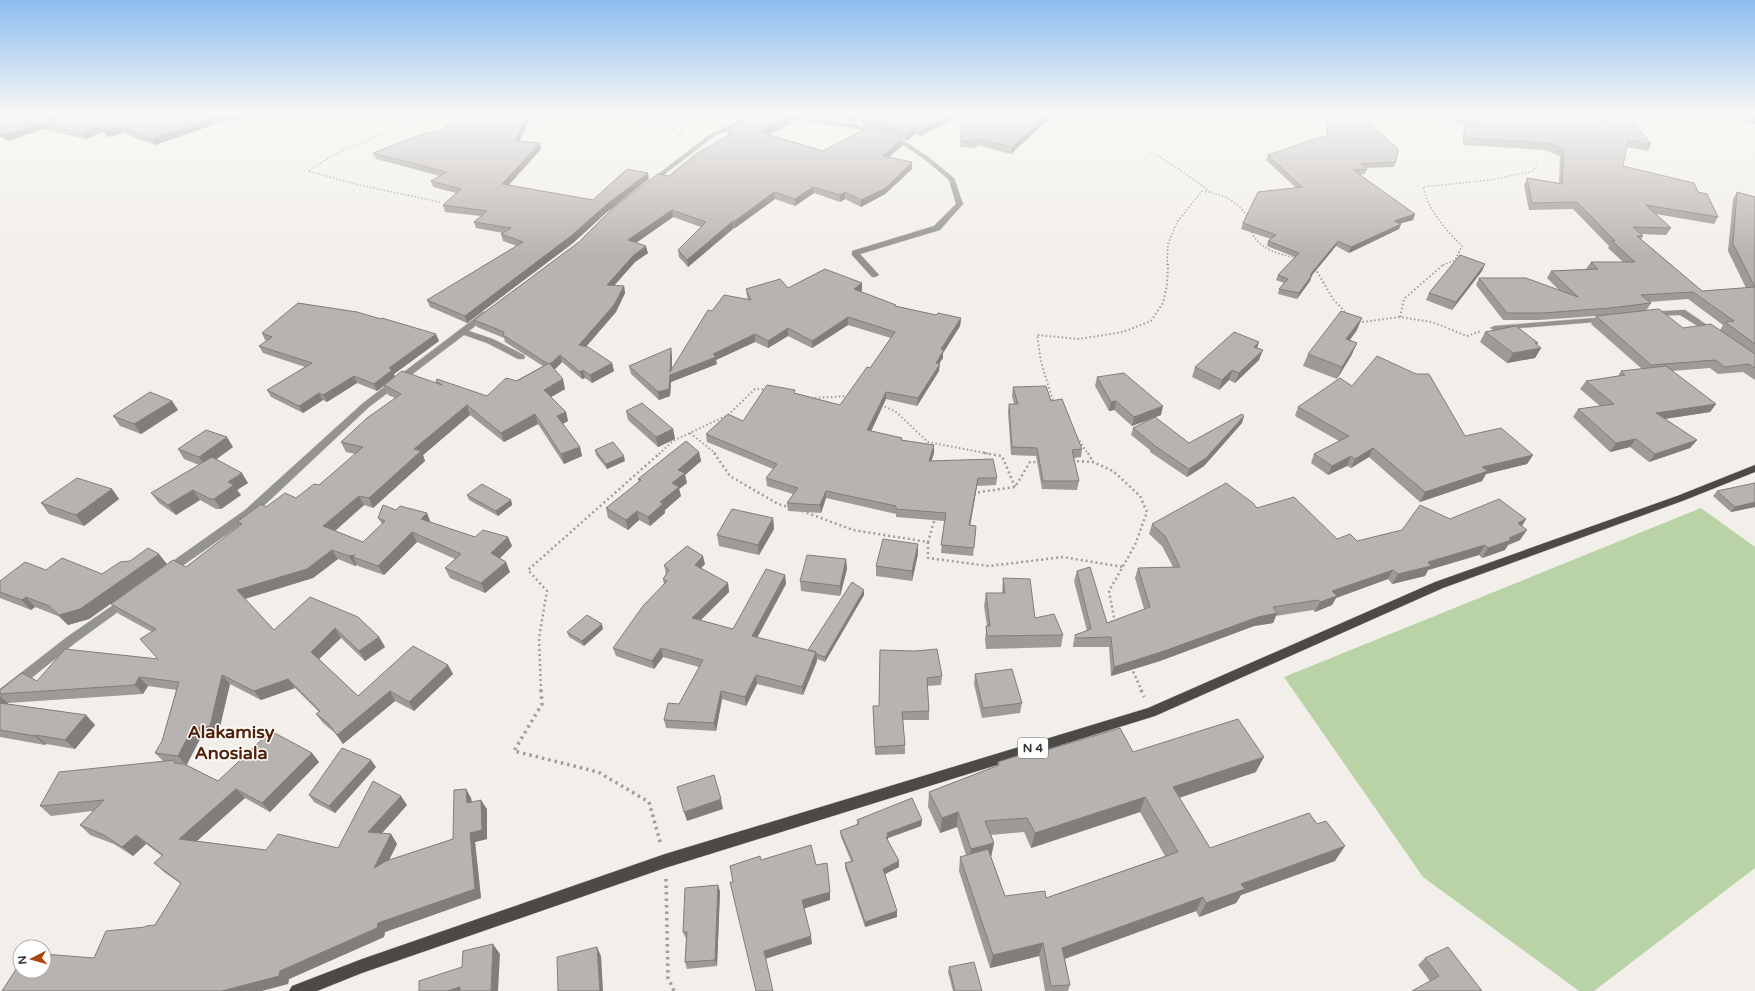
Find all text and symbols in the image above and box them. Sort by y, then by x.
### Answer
district label: Alakamisy Anosiala [188,721,275,764]
road number: N 4 [1018,738,1048,758]
north arrow [12,939,52,979]
text: N [16,955,29,965]

